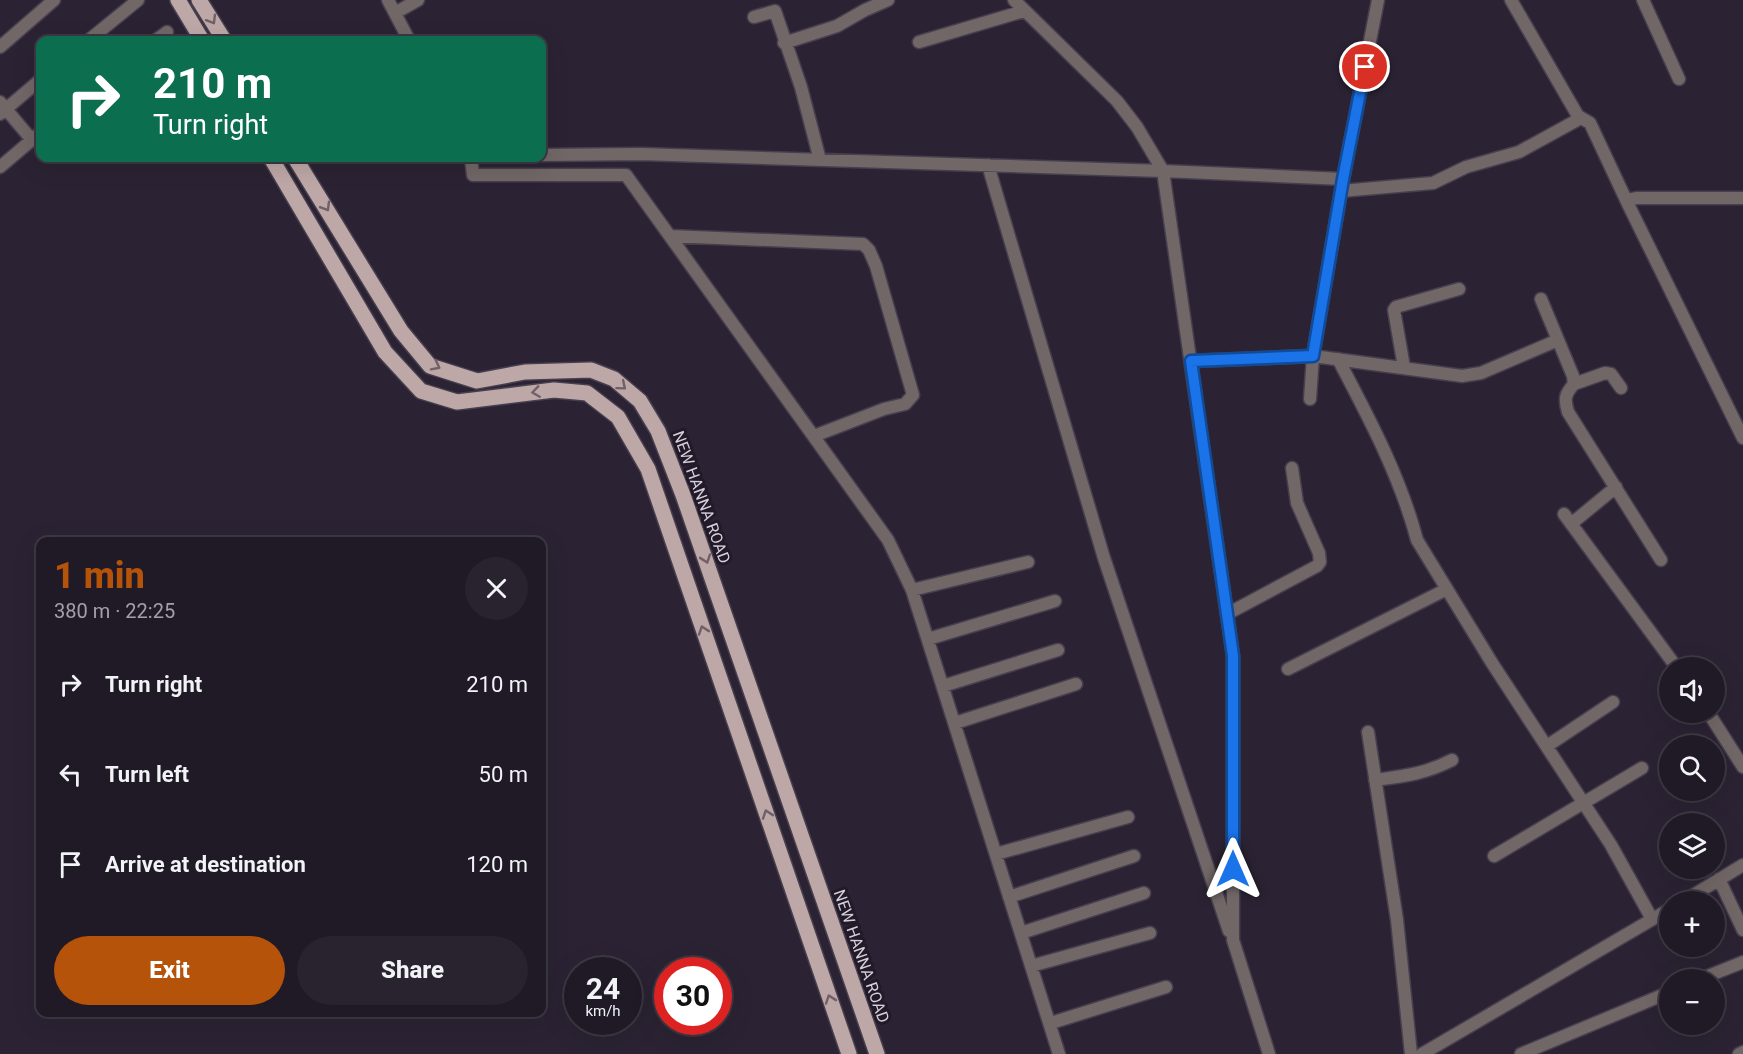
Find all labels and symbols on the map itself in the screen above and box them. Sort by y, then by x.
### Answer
one-way arrow [204,14,216,24]
pin [1339,41,1390,92]
one-way arrow [318,201,330,211]
one-way arrow [430,359,440,370]
one-way arrow [615,379,626,390]
one-way arrow [531,386,540,398]
street label: NEW HANNA ROAD [669,428,734,566]
one-way arrow [698,553,711,564]
one-way arrow [698,625,711,636]
one-way arrow [761,809,774,820]
position arrow [1201,837,1265,901]
street label: NEW HANNA ROAD [830,887,893,1025]
speed limit sign: 30 [654,957,732,1035]
one-way arrow [825,994,837,1005]

